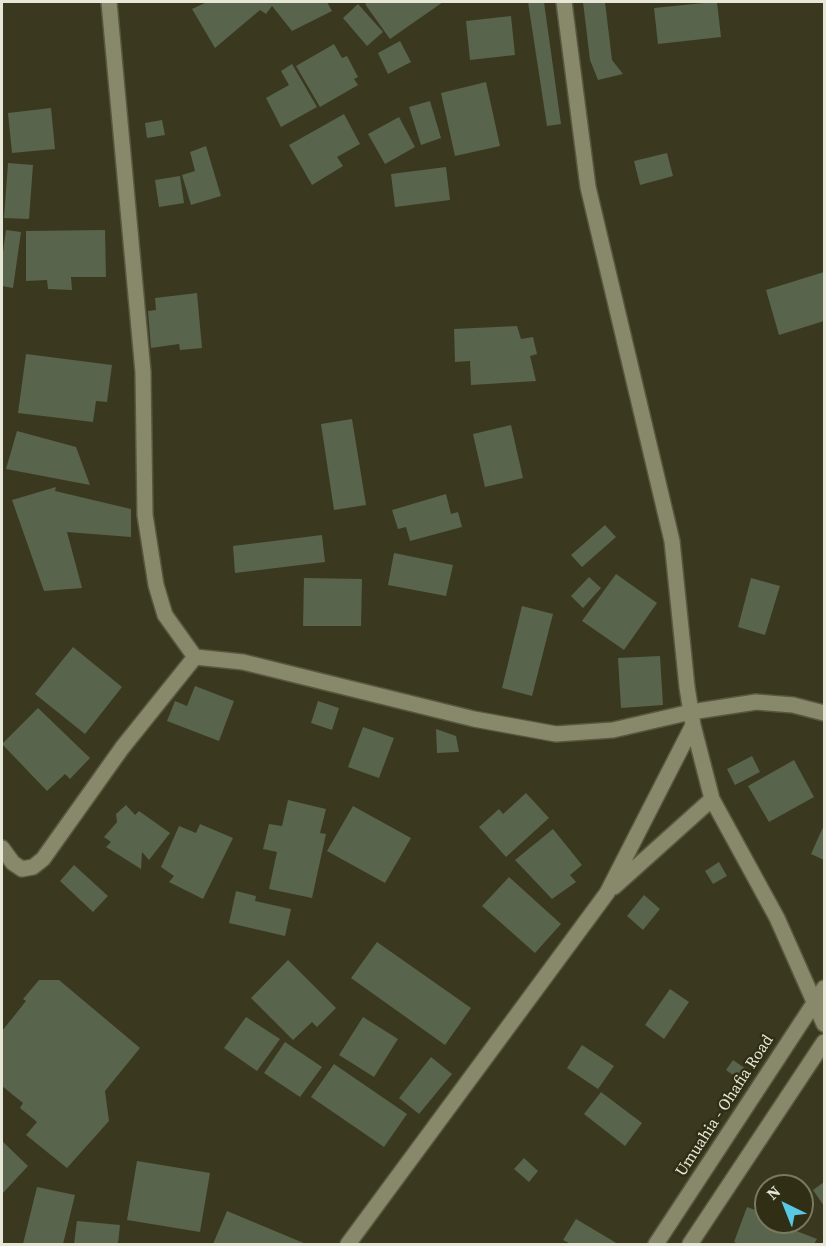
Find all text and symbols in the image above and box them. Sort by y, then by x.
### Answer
street label: Umuahia - Ohafia Road [672,1032,778,1180]
north arrow [754,1174,814,1234]
text: N [761,1180,785,1204]

